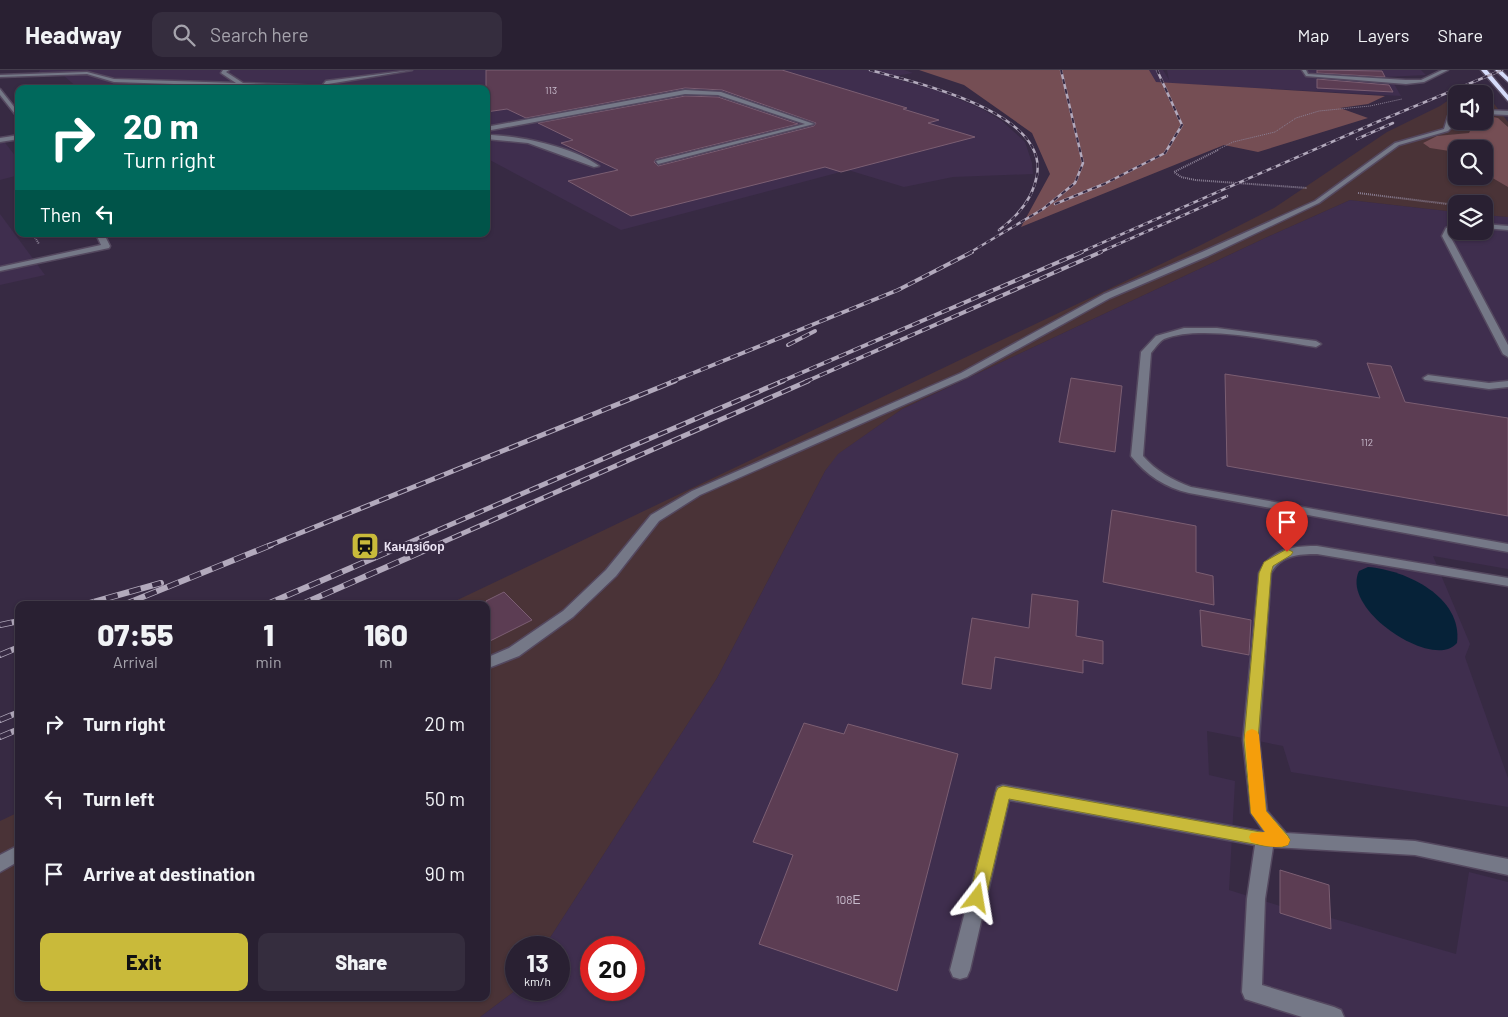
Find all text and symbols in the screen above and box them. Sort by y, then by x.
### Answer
search box [152,12,502,57]
text: Headway [25,20,122,49]
icon: search [170,21,198,49]
text: Search here [210,23,309,46]
text: Map [1297,24,1329,46]
text: Layers [1357,24,1410,46]
text: Share [1438,24,1483,46]
house number: 113 [545,84,557,96]
map controls [1448,85,1493,240]
button: sound [1448,85,1493,130]
text: 20 m [123,104,199,146]
icon: right [40,105,105,170]
button: search [1448,140,1493,185]
text: Turn right [123,146,216,172]
button: layers [1448,195,1493,240]
icon: left [91,200,119,228]
text: Then [40,203,81,226]
house number: 112 [1361,436,1373,448]
pin [1266,501,1308,552]
icon: arrive [1273,508,1301,536]
station icon: Кандзібор [350,531,380,561]
place label: Кандзібор [384,539,445,554]
text: 07:55 [97,616,173,652]
text: 1 [263,616,274,652]
text: 160 [364,616,408,652]
text: Arrival [113,652,158,671]
text: min [256,652,282,671]
text: m [379,652,392,671]
icon: right [40,710,68,738]
text: Turn right [83,712,165,735]
text: 20 m [425,712,465,735]
icon: left [40,785,68,813]
text: Turn left [83,787,154,810]
text: 50 m [425,787,465,810]
icon: arrive [40,860,68,888]
text: Arrive at destination [83,862,255,885]
text: 90 m [425,862,465,885]
position arrow [950,871,1002,923]
house number: 108Е [835,892,861,906]
button: Exit [40,933,248,991]
button: Share [258,933,465,991]
speed limit sign: 20 [580,936,645,1001]
text: 13 [526,947,549,977]
text: km/h [524,974,551,988]

